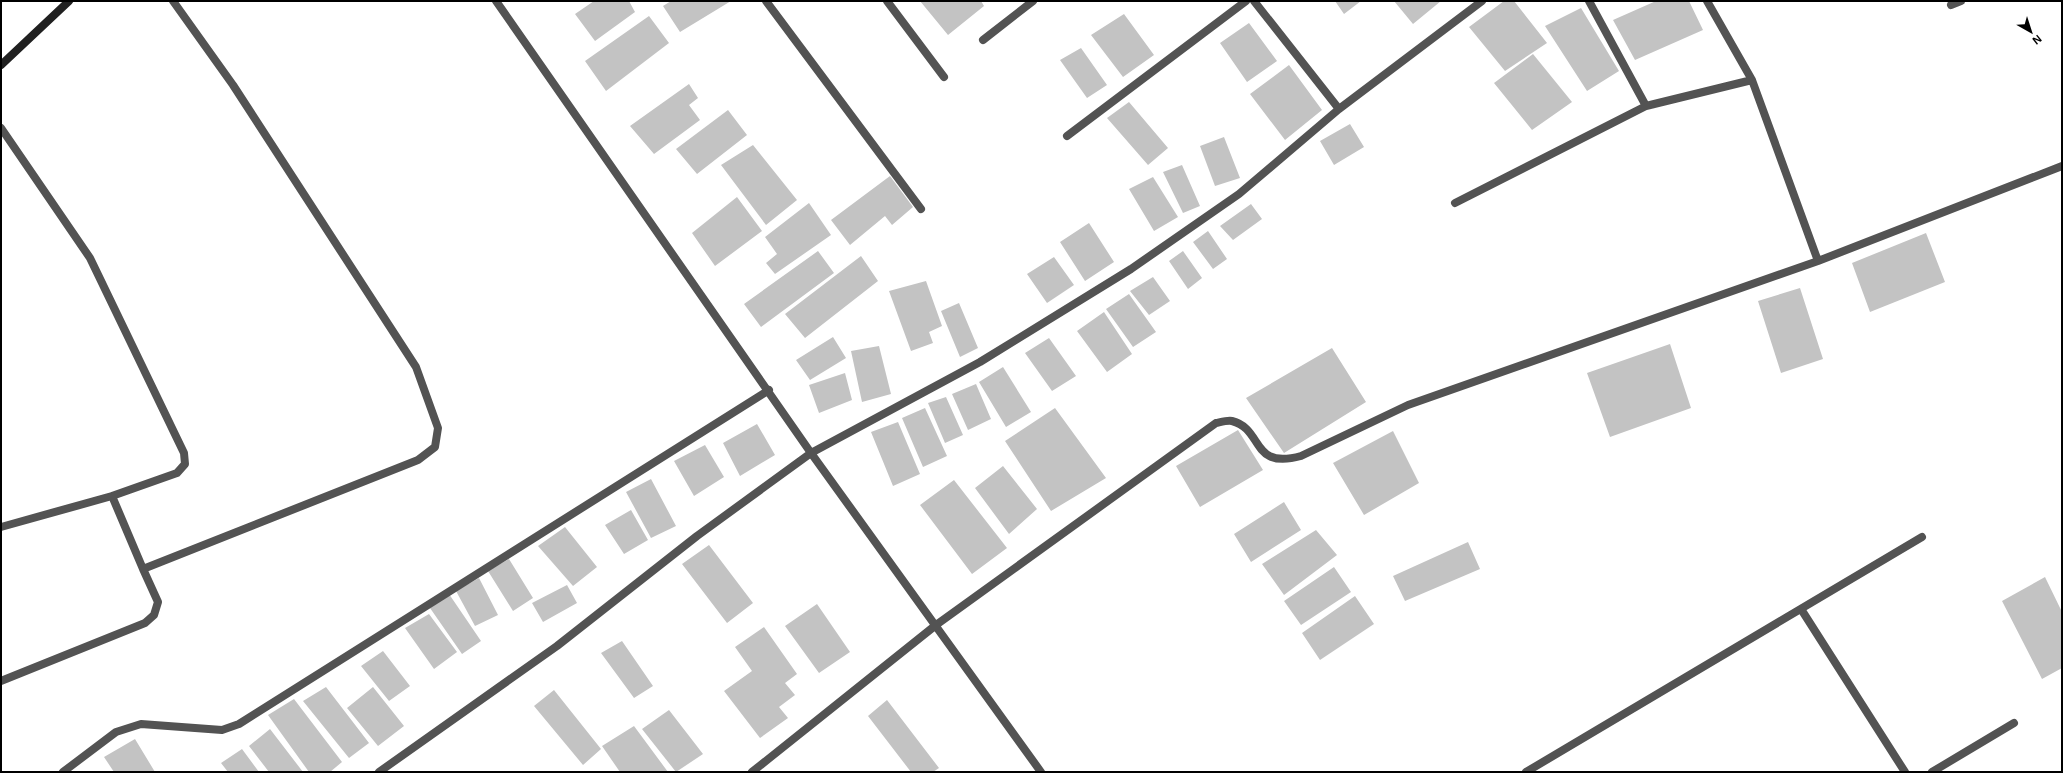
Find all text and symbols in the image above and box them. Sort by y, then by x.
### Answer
north arrow [2011,12,2051,52]
text: N [2030,33,2044,47]

